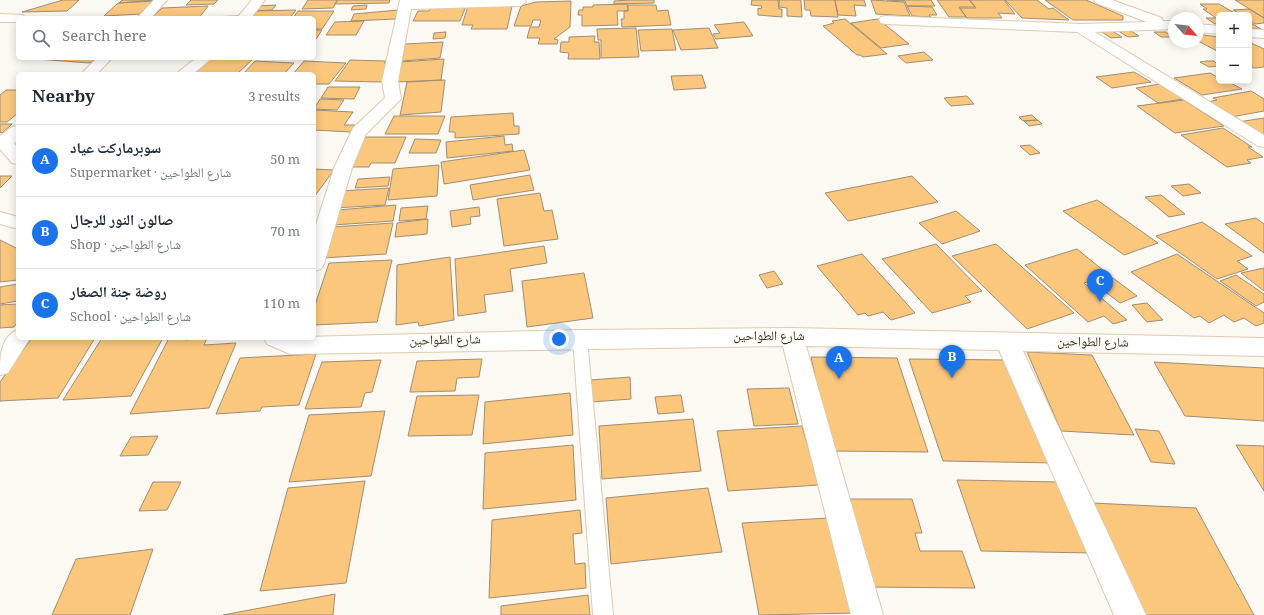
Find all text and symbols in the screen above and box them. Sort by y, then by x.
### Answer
north arrow [1168,12,1204,48]
map controls [1216,12,1252,84]
button: + [1216,12,1252,48]
search box [16,16,316,60]
text: Search here [62,25,147,51]
icon: search [30,27,52,49]
button: − [1216,48,1252,84]
text: Nearby [32,84,95,113]
text: 3 results [248,87,300,109]
text: سوبرماركت عياد [70,137,161,163]
text: A [40,150,50,172]
text: 50 m [270,150,300,172]
text: Supermarket · شارع الطواحين [70,163,231,185]
text: صالون النور للرجال [70,209,173,235]
text: B [41,222,50,244]
text: 70 m [270,222,300,244]
text: Shop · شارع الطواحين [70,235,181,257]
pin: C [1087,269,1113,302]
text: روضة جنة الصغار [70,281,167,307]
text: C [41,294,49,316]
text: 110 m [263,294,300,316]
text: School · شارع الطواحين [70,307,191,329]
street label: شارع الطواحين [733,326,805,348]
street label: شارع الطواحين [409,329,481,353]
your location [549,329,569,349]
street label: شارع الطواحين [1057,331,1129,355]
pin: B [939,345,965,378]
pin: A [826,346,852,379]

